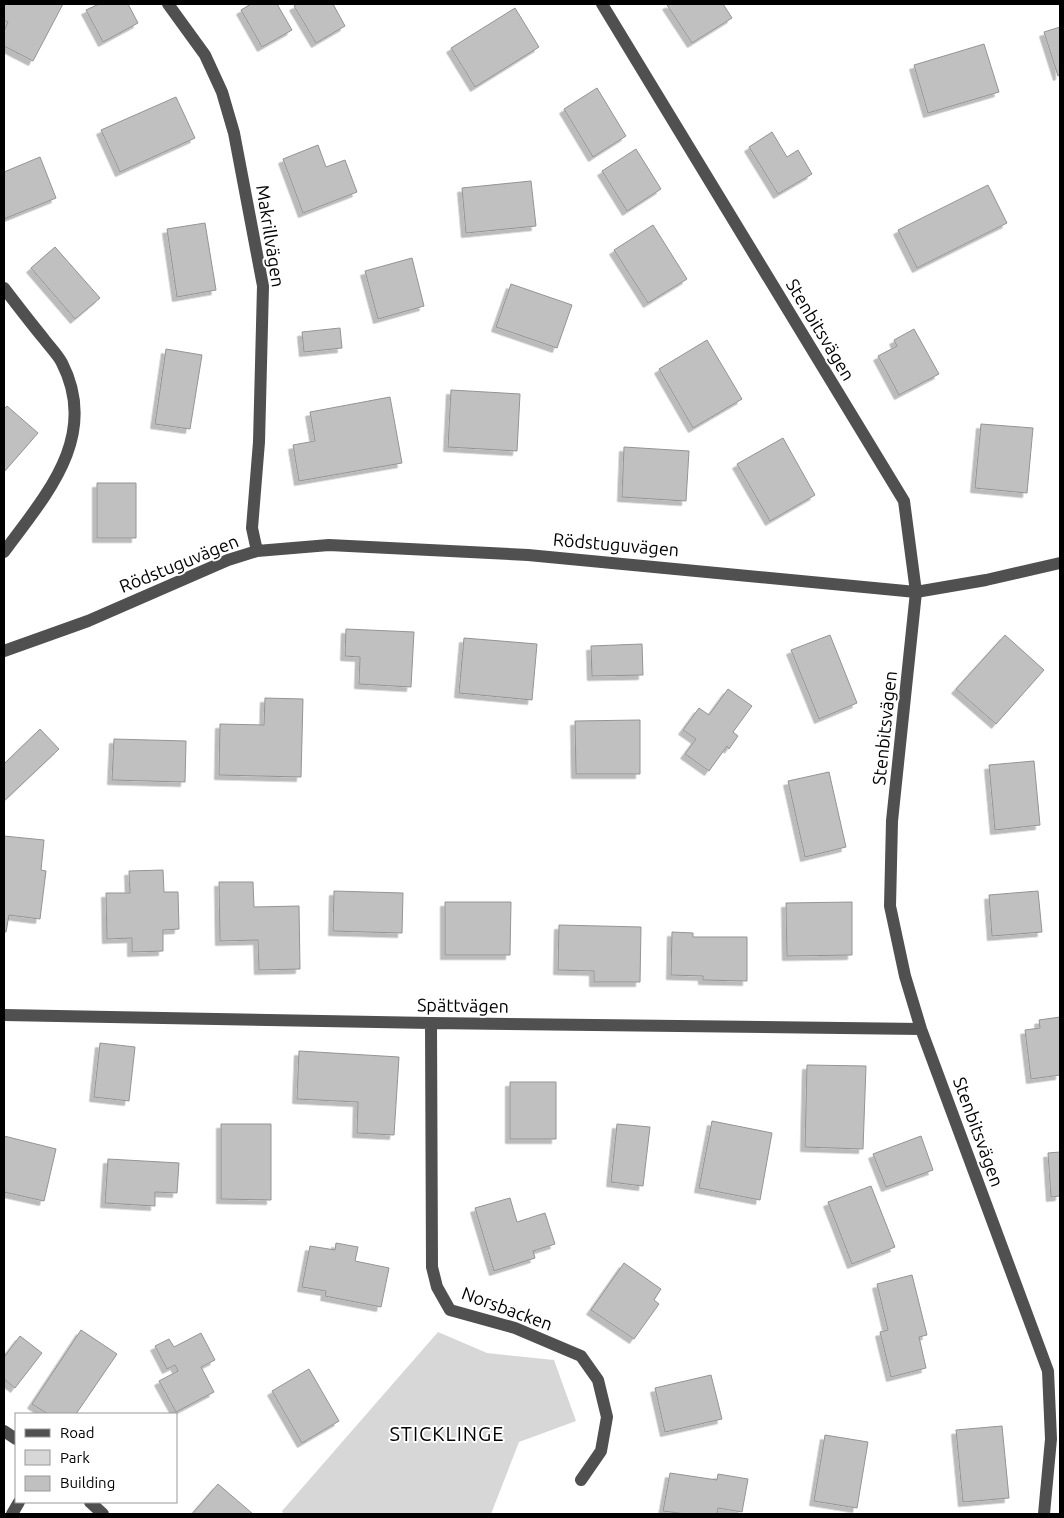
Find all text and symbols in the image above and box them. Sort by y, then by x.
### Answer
street label: Makrillvägen [253,183,289,288]
street label: Stenbitsvägen [783,275,859,384]
street label: Rödstuguvägen [552,529,680,559]
street label: Rödstuguvägen [116,530,241,596]
street label: Stenbitsvägen [868,670,900,786]
street label: Spättvägen [417,994,509,1016]
street label: Stenbitsvägen [950,1074,1008,1189]
street label: Norsbacken [459,1282,555,1334]
legend [15,1413,178,1503]
district label: STICKLINGE [389,1422,505,1445]
text: Road [60,1424,95,1441]
text: Park [60,1449,90,1466]
text: Building [60,1474,115,1491]

